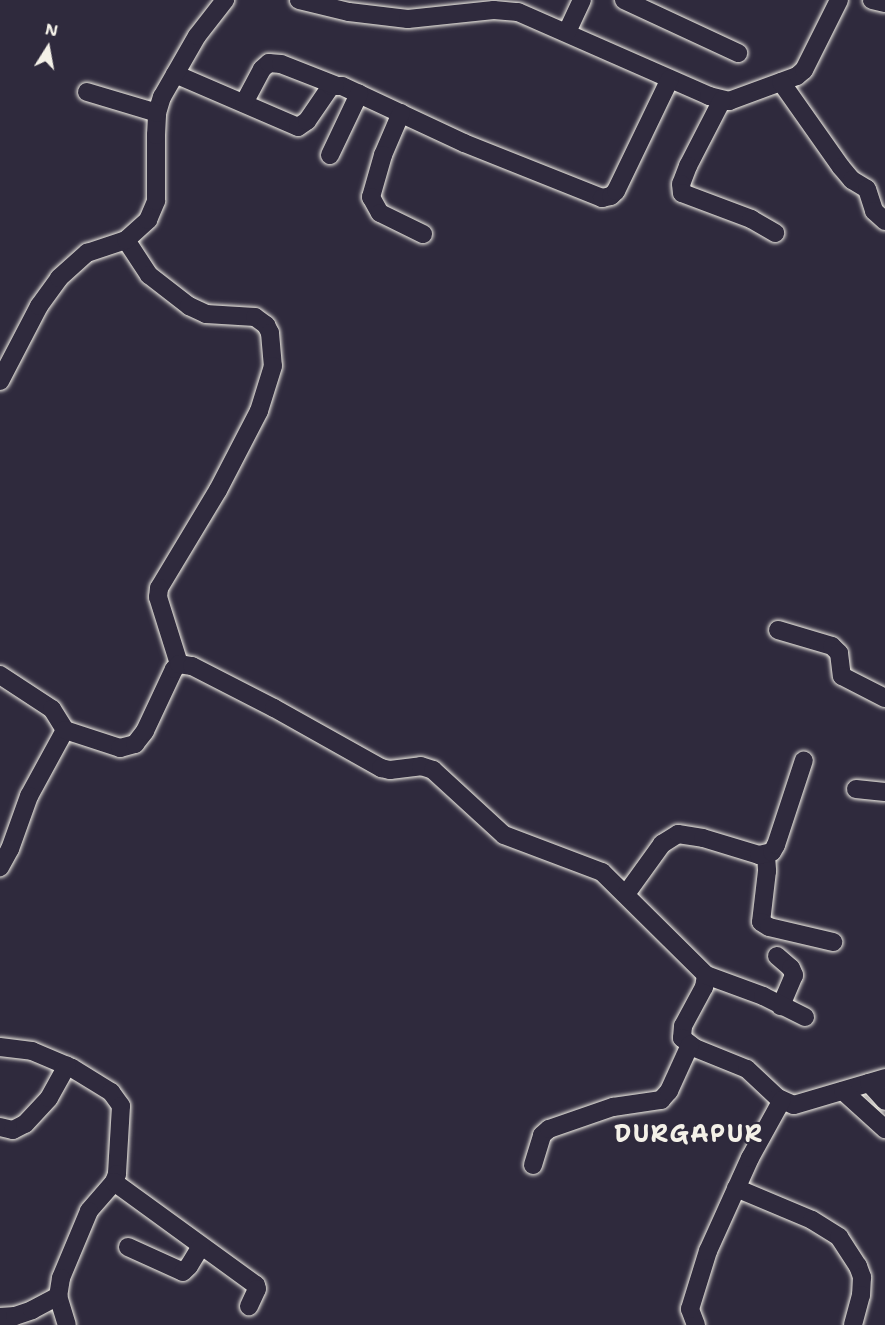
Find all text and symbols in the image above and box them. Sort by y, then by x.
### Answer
north arrow [18,18,78,78]
text: N [43,18,60,41]
district label: DURGAPUR [614,1121,764,1149]

